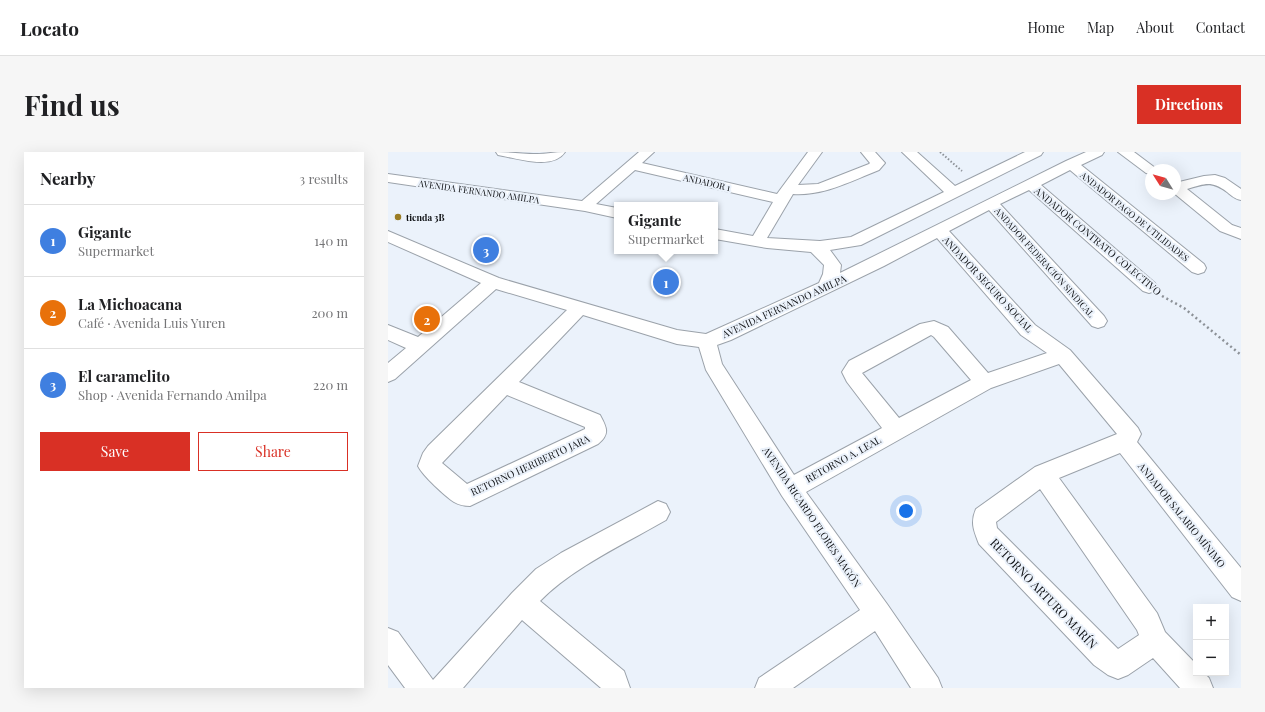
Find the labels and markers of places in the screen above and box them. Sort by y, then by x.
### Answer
place label: tienda 3B [405,211,444,223]
marker: tienda 3B [393,212,403,222]
pin: 3 [473,235,499,265]
pin: 1 [653,267,679,297]
pin: 2 [414,304,440,334]

